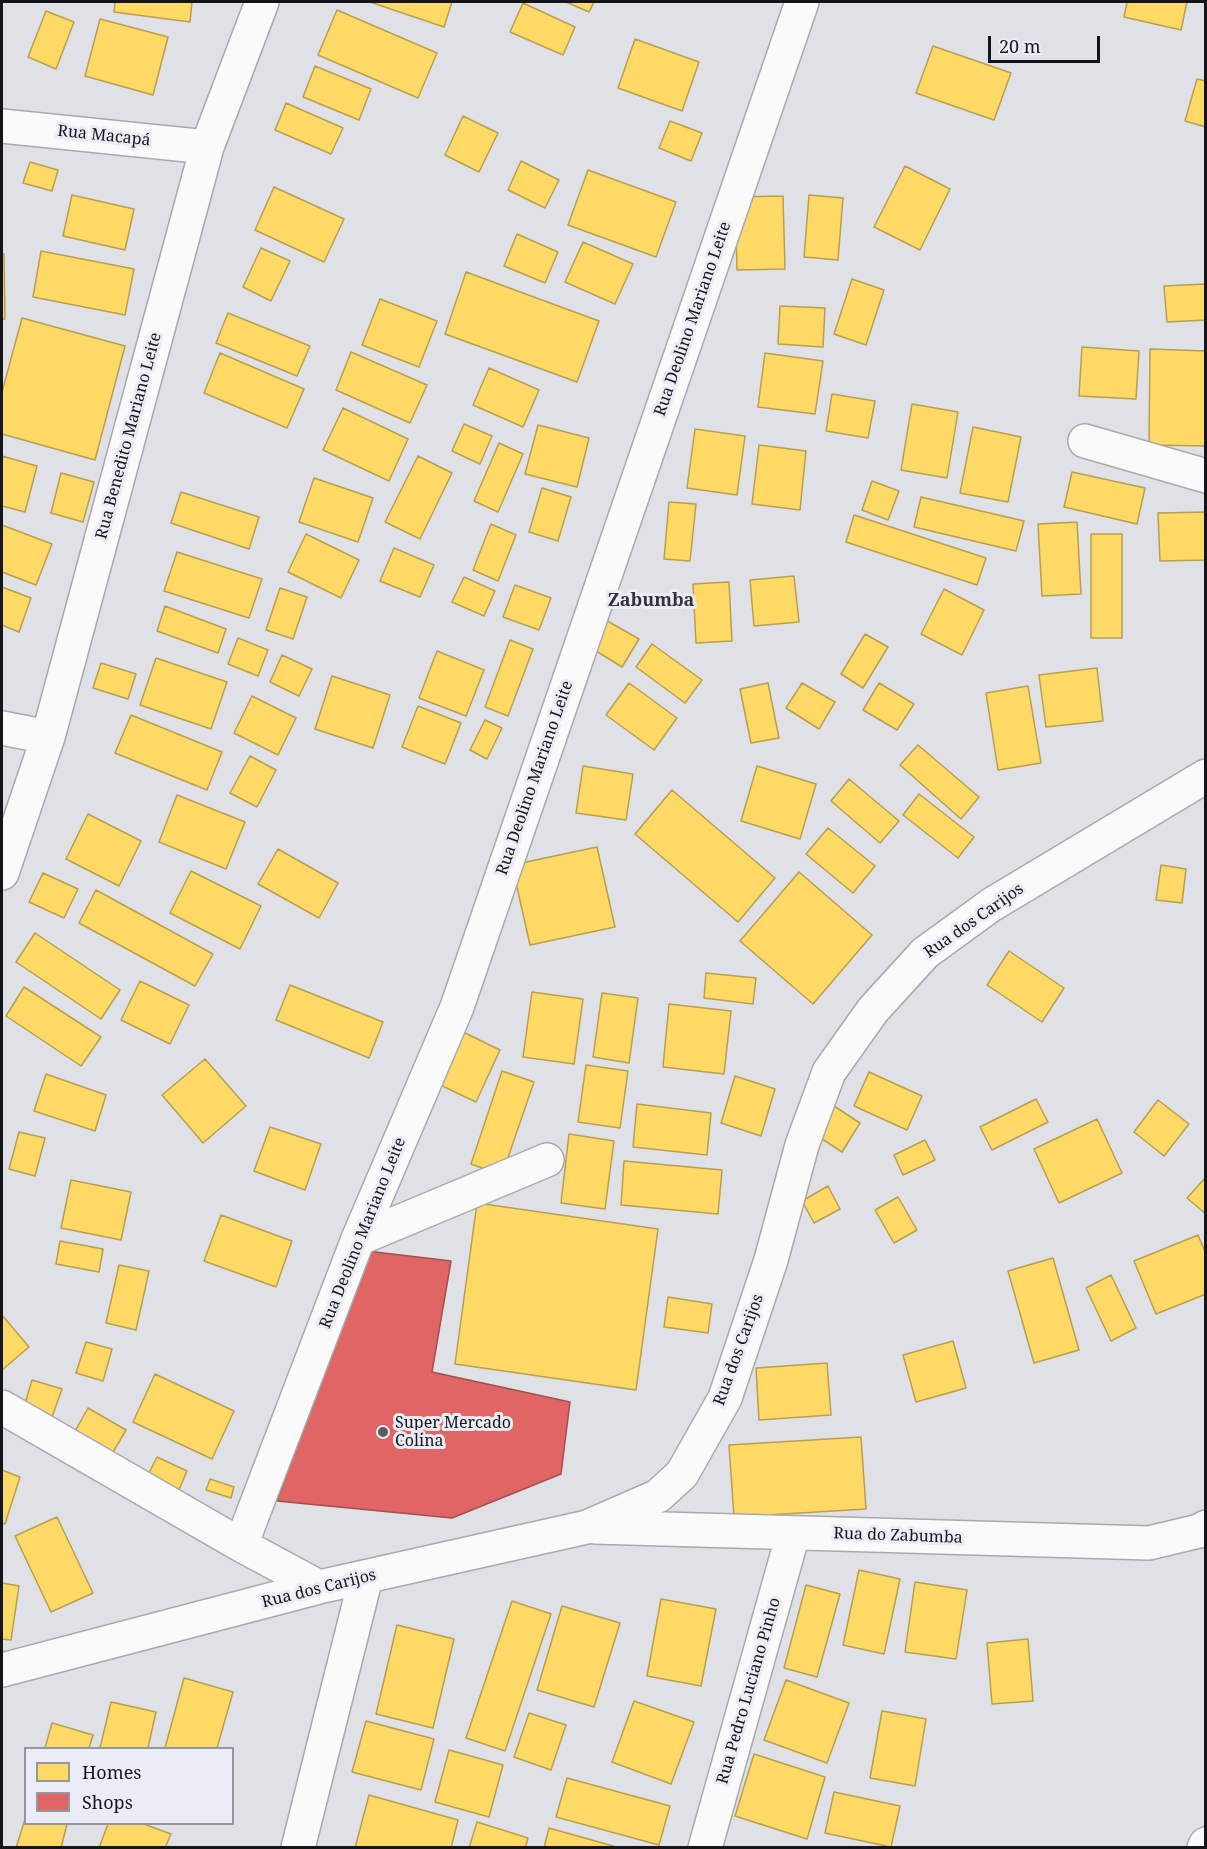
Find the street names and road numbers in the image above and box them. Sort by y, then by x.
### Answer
street label: Rua Macapá [56,122,152,150]
street label: Rua Deolino Mariano Leite [651,219,735,419]
street label: Rua Benedito Mariano Leite [92,331,166,541]
street label: Rua Deolino Mariano Leite [493,678,577,878]
street label: Rua dos Carijos [921,880,1027,962]
street label: Rua Deolino Mariano Leite [316,1135,410,1331]
street label: Rua dos Carijos [710,1292,768,1408]
street label: Rua do Zabumba [833,1524,963,1548]
street label: Rua dos Carijos [260,1566,378,1612]
street label: Rua Pedro Luciano Pinho [713,1596,785,1786]

